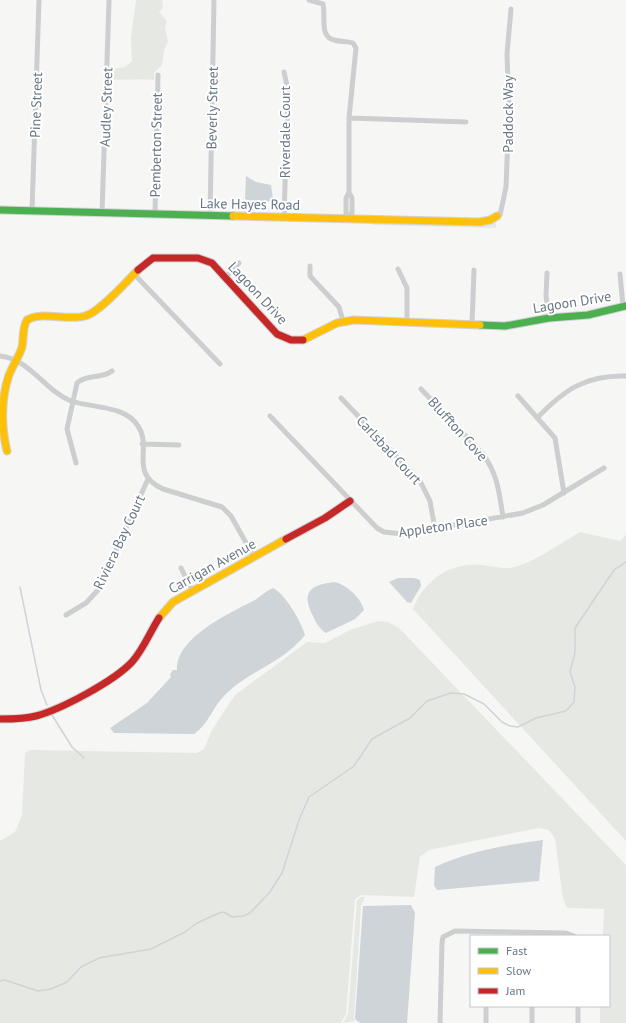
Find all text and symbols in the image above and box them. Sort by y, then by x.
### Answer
street label: Beverly Street [202,66,222,150]
street label: Audley Street [96,67,116,147]
street label: Pine Street [26,72,46,138]
street label: Paddock Way [499,75,517,153]
street label: Riverdale Court [276,86,294,178]
street label: Pemberton Street [146,92,166,198]
street label: Lake Hayes Road [200,194,300,214]
street label: Lagoon Drive [224,258,292,328]
street label: Lagoon Drive [531,287,613,317]
street label: Bluffton Cove [424,393,492,465]
street label: Carlsbad Court [353,412,426,488]
street label: Riviera Bay Court [89,492,149,592]
street label: Appleton Place [397,511,489,541]
street label: Carrigan Avenue [165,535,259,597]
legend [470,935,610,1007]
text: Fast [506,943,527,958]
text: Slow [506,963,531,978]
text: Jam [505,983,525,998]

